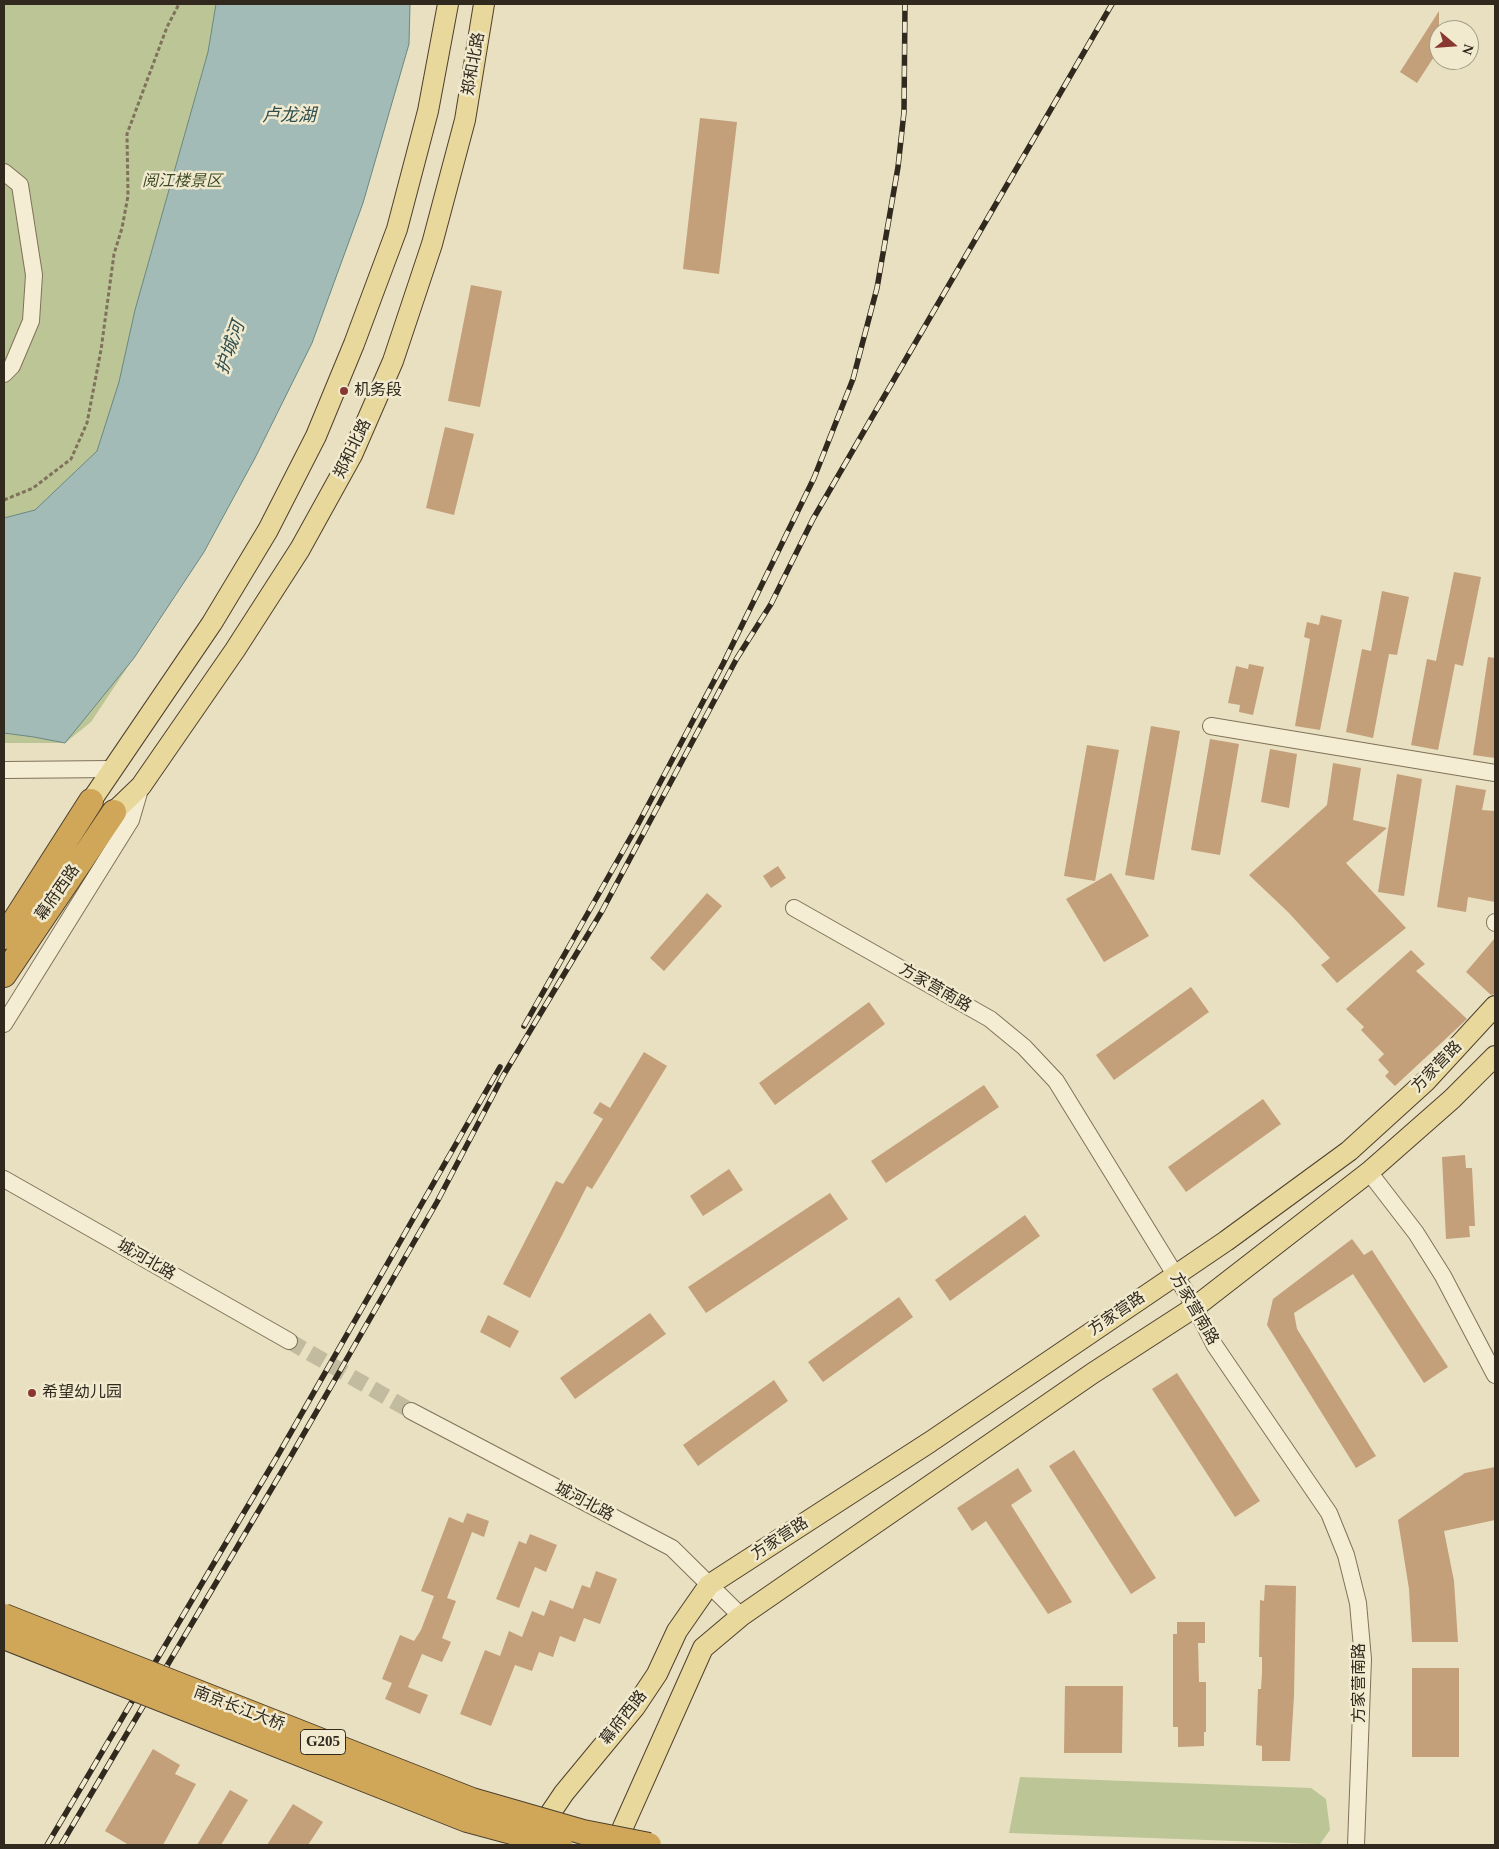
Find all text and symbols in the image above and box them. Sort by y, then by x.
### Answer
north arrow [1429,20,1479,70]
street label: 郑和北路 [459,31,489,97]
text: N [1459,42,1476,57]
water label: 卢龙湖 [262,105,316,127]
park label: 阅江楼景区 [142,172,222,192]
water label: 护城河 [212,319,250,377]
place label: 机务段 [354,381,402,401]
marker: 机务段 [338,385,350,397]
street label: 郑和北路 [330,416,376,482]
street label: 幕府西路 [32,861,84,925]
street label: 方家营南路 [896,960,974,1016]
street label: 方家营路 [1408,1037,1466,1097]
street label: 城河北路 [113,1236,179,1284]
street label: 方家营南路 [1166,1270,1222,1348]
street label: 方家营路 [1085,1288,1149,1340]
place label: 希望幼儿园 [42,1383,122,1403]
marker: 希望幼儿园 [26,1387,38,1399]
street label: 城河北路 [551,1479,617,1525]
street label: 方家营路 [748,1514,812,1564]
street label: 方家营南路 [1350,1643,1370,1723]
street label: 南京长江大桥 [191,1683,287,1735]
street label: 幕府西路 [597,1687,651,1749]
road number: G205 [300,1730,346,1754]

